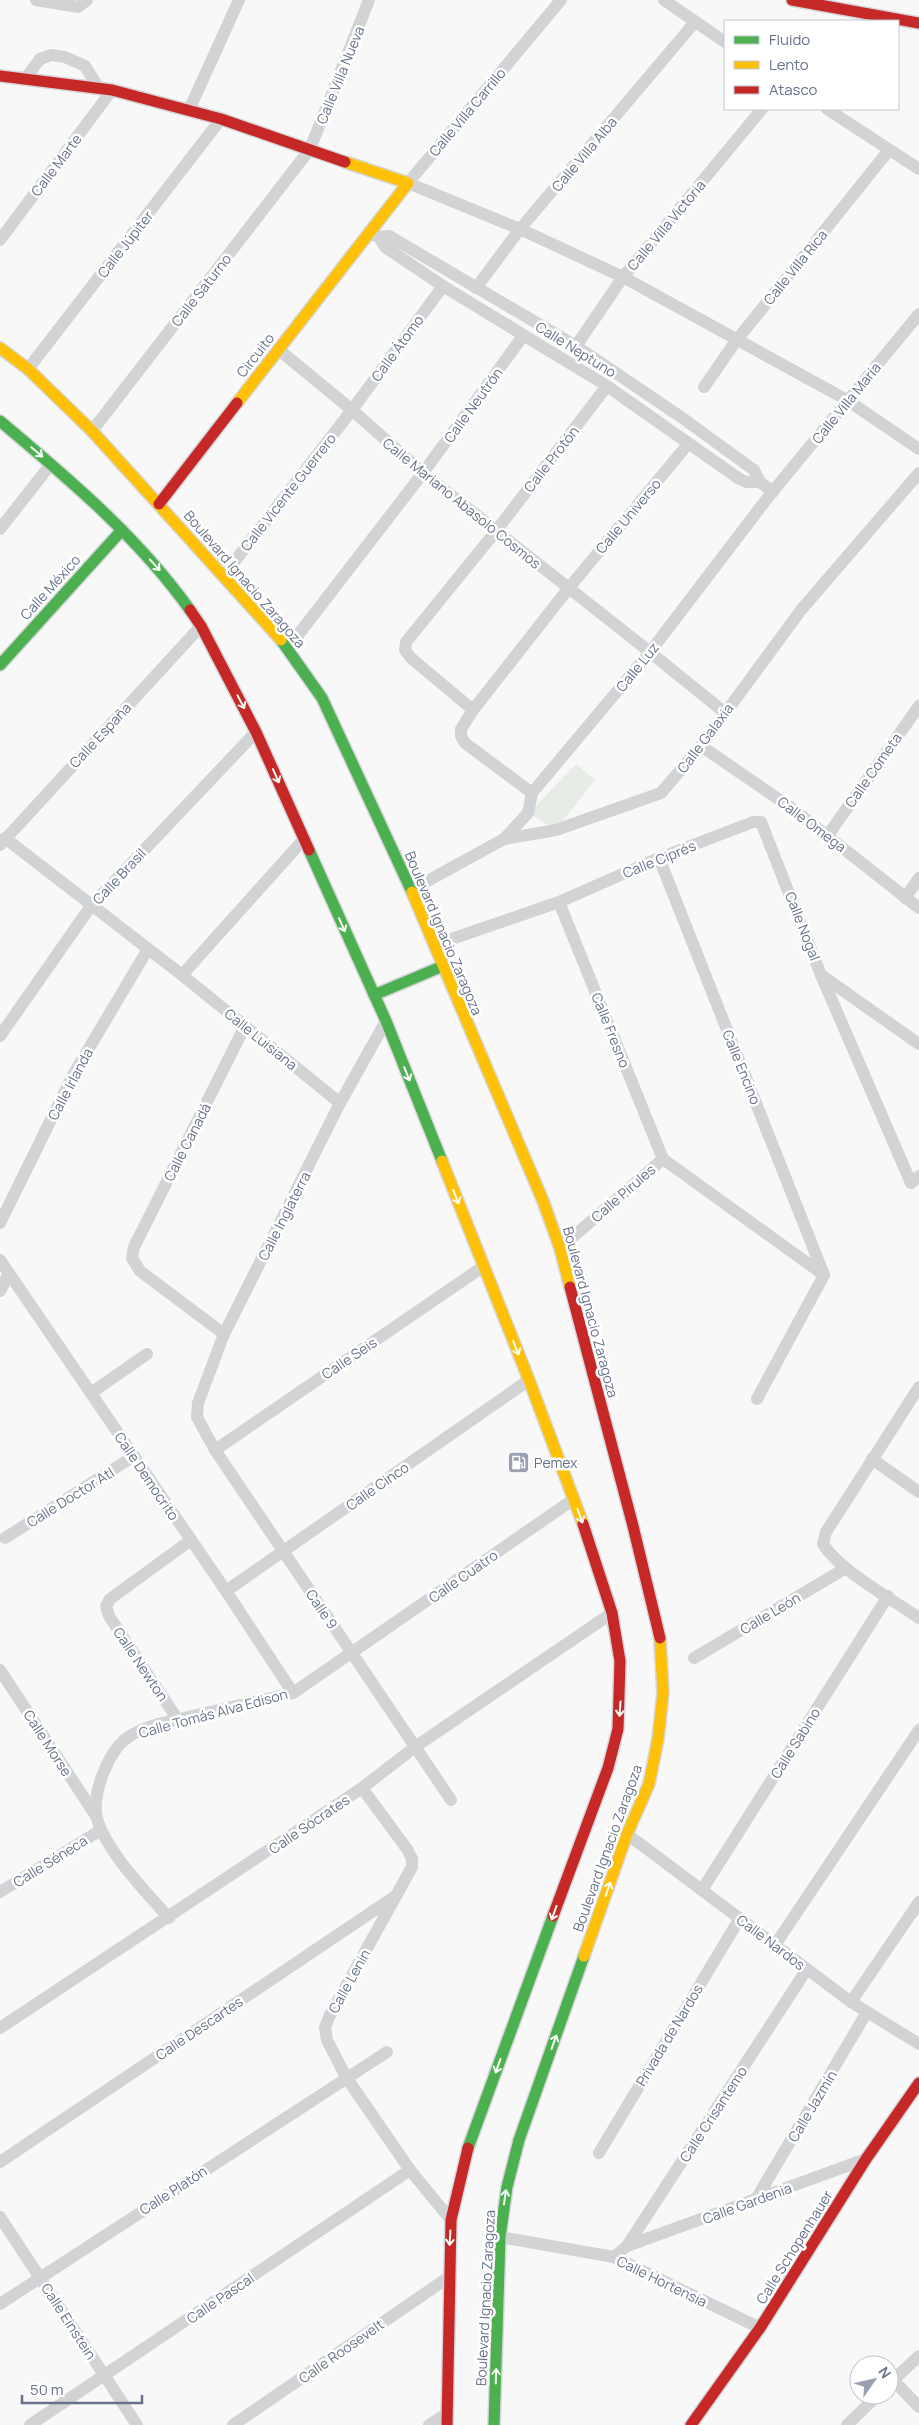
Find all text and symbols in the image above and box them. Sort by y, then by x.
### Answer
legend [724,20,899,110]
street label: Calle Villa Nueva [312,23,368,127]
text: Fluido [769,29,810,50]
text: Lento [769,54,809,75]
street label: Calle Villa Carrillo [424,64,510,160]
text: Atasco [769,79,817,100]
street label: Calle Villa Alba [547,113,621,195]
street label: Calle Marte [26,130,86,200]
street label: Calle Villa Victoria [622,176,710,274]
street label: Calle Júpiter [93,207,157,281]
street label: Calle Villa Rica [759,225,831,309]
street label: Calle Saturno [167,250,235,330]
street label: Calle Átomo [367,311,427,385]
street label: Calle Neptuno [532,317,620,381]
street label: Circuito [232,329,278,381]
street label: Calle Villa María [807,358,885,448]
street label: Calle Neutrón [439,364,507,446]
street label: Calle Protón [519,422,583,496]
street label: Calle Vicente Guerrero [236,429,340,555]
street label: Calle Mariano Abasolo Cosmos [379,433,545,573]
one-way arrow [31,447,44,458]
street label: Calle Universo [591,475,665,557]
street label: Boulevard Ignacio Zaragoza [180,506,310,652]
street label: Calle México [16,550,84,624]
one-way arrow [149,558,161,571]
street label: Calle Luz [611,638,663,696]
one-way arrow [236,694,246,709]
street label: Calle España [65,698,135,772]
street label: Calle Galaxia [673,699,737,777]
street label: Calle Cometa [840,729,906,811]
one-way arrow [272,768,282,783]
street label: Calle Omega [774,792,850,856]
street label: Calle Ciprés [620,836,698,882]
street label: Calle Brasil [88,844,150,908]
street label: Boulevard Ignacio Zaragoza [401,848,487,1018]
street label: Calle Nogal [781,889,825,963]
one-way arrow [338,917,348,932]
street label: Calle Fresno [587,990,635,1070]
street label: Calle Luisiana [221,1004,301,1074]
street label: Calle Encino [718,1027,766,1107]
street label: Calle Irlanda [43,1045,97,1123]
one-way arrow [403,1066,412,1081]
street label: Calle Canadá [159,1100,215,1184]
street label: Calle Pirules [587,1160,659,1226]
street label: Calle Inglaterra [253,1168,315,1264]
one-way arrow [452,1189,461,1204]
street label: Boulevard Ignacio Zaragoza [559,1224,623,1400]
street label: Calle Seis [318,1333,380,1383]
one-way arrow [512,1340,521,1355]
street label: Calle Democrito [110,1428,184,1524]
fuel station icon: Pemex [506,1450,530,1474]
place label: Pemex [534,1453,578,1472]
street label: Calle Cinco [342,1457,412,1515]
street label: Calle Doctor Atl [23,1463,117,1531]
one-way arrow [576,1508,585,1523]
street label: Calle Cuatro [425,1545,501,1607]
street label: Calle 9 [302,1585,342,1633]
street label: Calle León [736,1588,804,1638]
street label: Calle Newton [109,1623,173,1705]
street label: Calle Tomás Alva Edison [136,1684,290,1742]
one-way arrow [615,1701,624,1717]
street label: Calle Sabino [766,1704,824,1782]
street label: Calle Morse [19,1706,77,1780]
street label: Boulevard Ignacio Zaragoza [568,1762,646,1934]
street label: Calle Sócrates [265,1790,353,1858]
street label: Calle Séneca [9,1831,91,1891]
one-way arrow [604,1881,613,1897]
one-way arrow [549,1905,558,1920]
street label: Calle Nardos [733,1910,809,1974]
street label: Calle Lenin [324,1946,374,2016]
street label: Privada de Nardos [631,1981,707,2089]
street label: Calle Descartes [152,1992,246,2064]
one-way arrow [550,2035,559,2050]
one-way arrow [493,2057,502,2073]
street label: Calle Crisantemo [675,2062,751,2166]
street label: Calle Jazmín [783,2067,841,2145]
street label: Calle Platón [136,2161,210,2219]
street label: Calle Gardenia [700,2178,794,2228]
street label: Calle Schopenhauer [751,2187,837,2307]
one-way arrow [501,2189,511,2205]
street label: Boulevard Ignacio Zaragoza [471,2209,499,2387]
one-way arrow [446,2230,455,2246]
street label: Calle Hortensia [614,2251,710,2311]
street label: Calle Pascal [183,2269,257,2327]
street label: Calle Einstein [37,2279,101,2363]
street label: Calle Roosevelt [295,2314,388,2387]
north arrow [849,2355,899,2405]
text: N [875,2363,896,2382]
one-way arrow [491,2369,500,2385]
scale bar [22,2372,142,2404]
text: 50 m [30,2379,64,2400]

